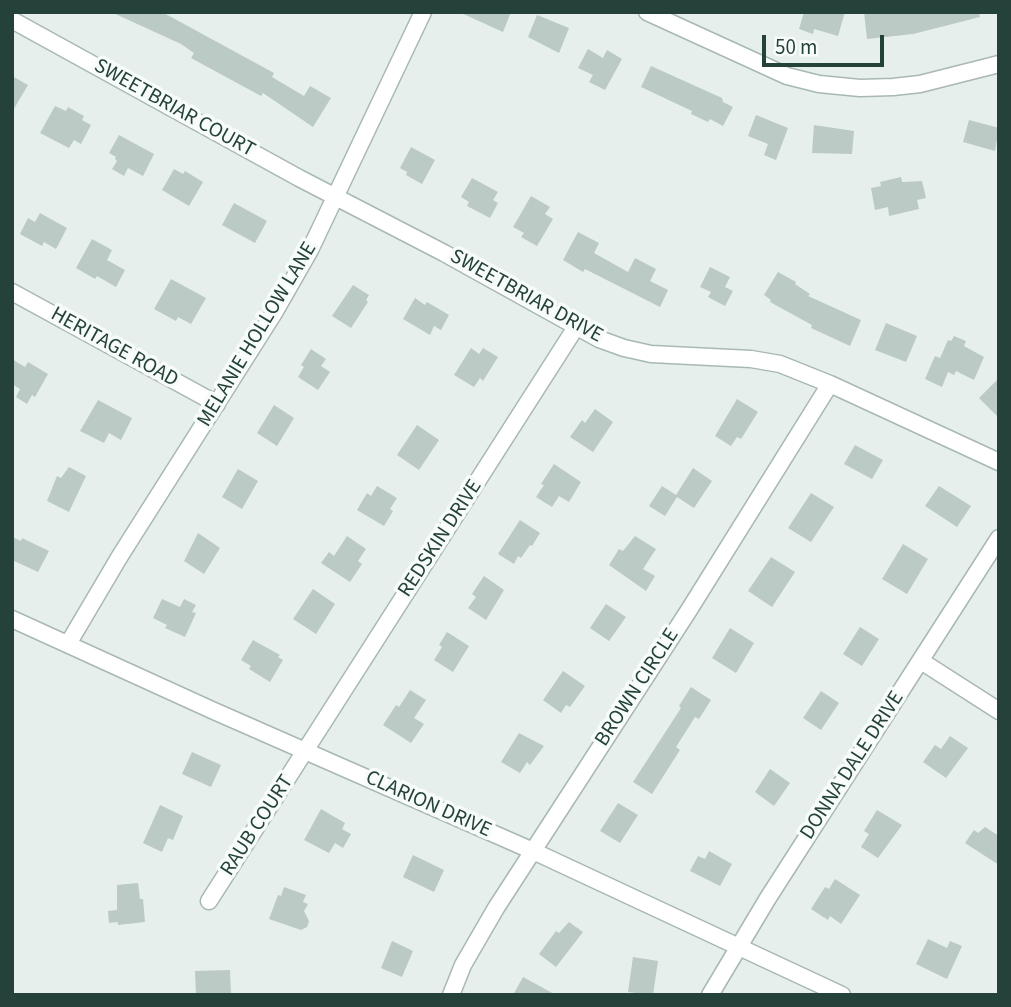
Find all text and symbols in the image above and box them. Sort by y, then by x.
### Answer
scale bar [766,21,888,65]
text: 50 m [775,32,817,62]
street label: SWEETBRIAR COURT [89,54,259,164]
street label: MELANIE HOLLOW LANE [193,238,323,432]
street label: SWEETBRIAR DRIVE [445,245,607,349]
street label: HERITAGE ROAD [46,303,182,393]
street label: REDSKIN DRIVE [394,476,488,602]
street label: BROWN CIRCLE [591,624,685,752]
street label: DONNA DALE DRIVE [796,687,910,845]
street label: CLARION DRIVE [361,766,495,844]
street label: RAUB COURT [216,771,300,881]

